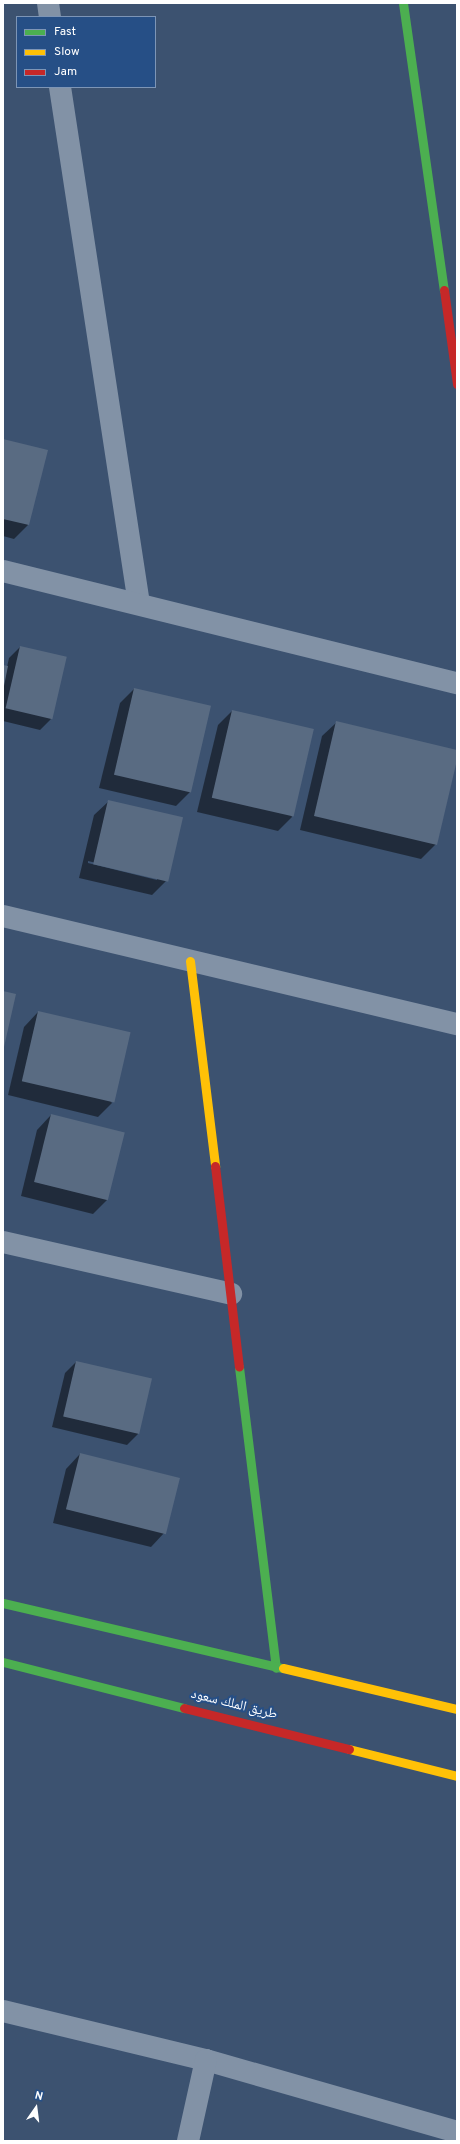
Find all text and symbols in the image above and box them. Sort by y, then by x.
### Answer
legend [16,16,156,88]
text: Fast [54,24,76,40]
text: Slow [54,44,80,60]
text: Jam [54,64,77,80]
street label: طريق الملك سعود [189,1686,279,1724]
north arrow [16,2088,56,2128]
text: N [33,2089,44,2104]

